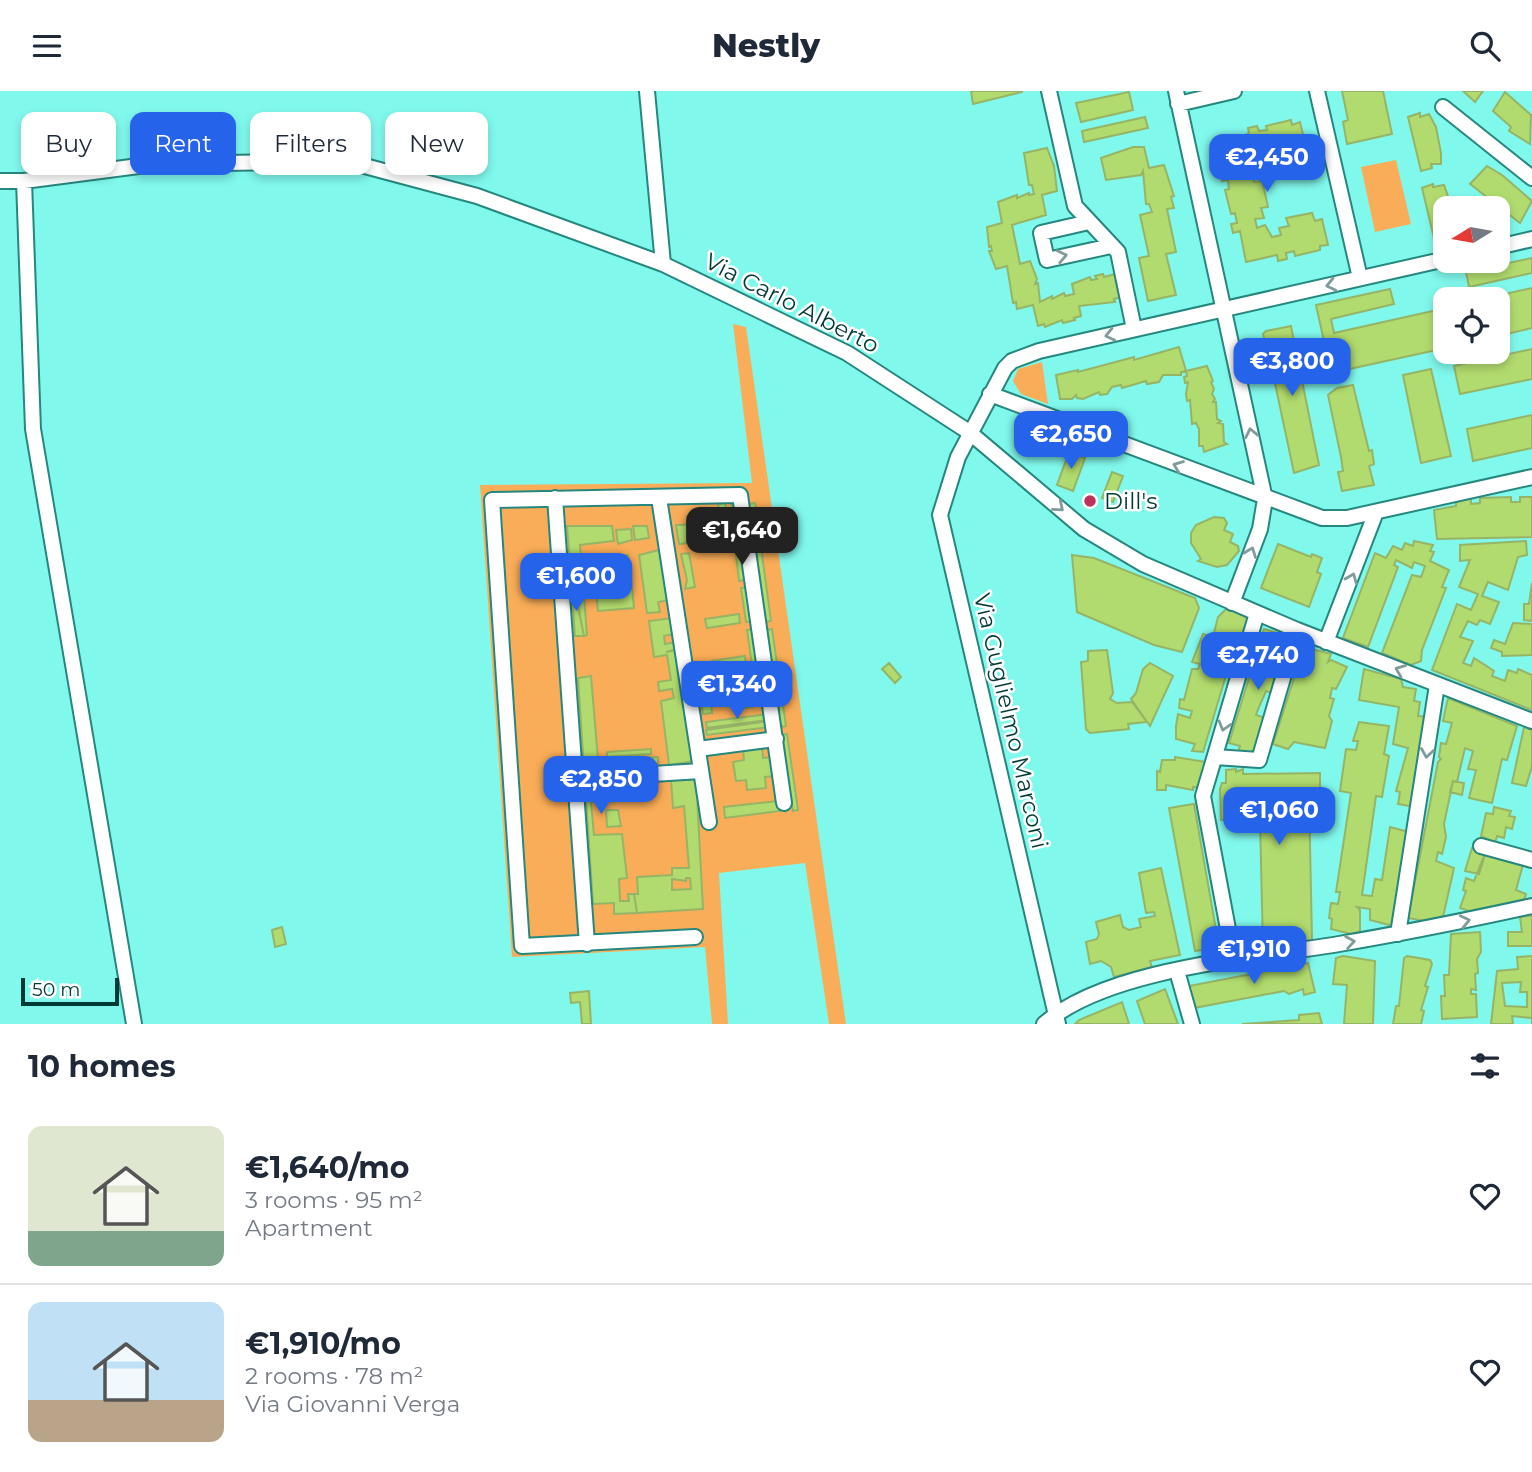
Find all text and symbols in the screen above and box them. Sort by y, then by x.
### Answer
text: Nestly [712,26,820,65]
icon: menu [28,27,66,65]
icon: search [1466,27,1504,65]
chip: Buy [21,112,116,175]
chip: Rent [130,112,236,175]
chip: Filters [250,112,371,175]
chip: New [385,112,488,175]
pin: €2,450 [1210,134,1324,194]
text: €2,450 [1225,143,1309,171]
north arrow [1433,196,1510,273]
map controls [1433,196,1510,364]
street label: Via Carlo Alberto [700,247,884,359]
one-way arrow [1056,250,1068,265]
one-way arrow [1325,276,1337,291]
button: locate [1433,287,1510,364]
one-way arrow [1104,326,1116,341]
pin: €3,800 [1235,338,1349,398]
text: €3,800 [1250,347,1334,375]
pin: €2,650 [1014,411,1128,471]
text: €2,650 [1030,420,1112,448]
one-way arrow [1245,427,1259,439]
one-way arrow [1173,461,1185,475]
place label: Dill's [1104,487,1157,515]
marker: Dill's [1082,493,1098,509]
one-way arrow [1051,499,1064,511]
pin: €1,640 [685,507,799,567]
text: €1,640 [702,516,782,544]
one-way arrow [1243,547,1257,559]
pin: €1,600 [519,553,633,613]
text: €1,600 [536,562,616,590]
one-way arrow [1343,573,1357,585]
street label: Via Guglielmo Marconi [968,591,1054,851]
pin: €2,740 [1201,633,1315,692]
text: €2,740 [1217,641,1299,669]
pin: €1,340 [680,661,794,721]
one-way arrow [1394,665,1406,679]
text: €1,340 [697,670,777,698]
one-way arrow [1217,720,1232,732]
one-way arrow [1420,747,1435,759]
pin: €2,850 [544,757,658,816]
text: €2,850 [559,765,643,793]
pin: €1,060 [1222,787,1336,847]
text: €1,060 [1239,796,1319,824]
one-way arrow [1459,915,1471,929]
pin: €1,910 [1197,927,1311,986]
text: €1,910 [1217,935,1291,963]
one-way arrow [1344,935,1356,950]
scale bar [21,975,119,1007]
text: 50 m [32,978,80,1001]
icon: filters [1466,1047,1504,1085]
text: 10 homes [28,1048,176,1085]
text: €1,640/mo [245,1149,410,1186]
icon: home [84,1154,168,1238]
icon: heart [1466,1177,1504,1215]
text: 3 rooms · 95 m² [245,1186,423,1214]
text: Apartment [245,1214,373,1242]
text: €1,910/mo [245,1325,401,1362]
icon: home [84,1330,168,1414]
icon: heart [1466,1353,1504,1391]
text: 2 rooms · 78 m² [245,1362,423,1390]
text: Via Giovanni Verga [245,1390,460,1418]

